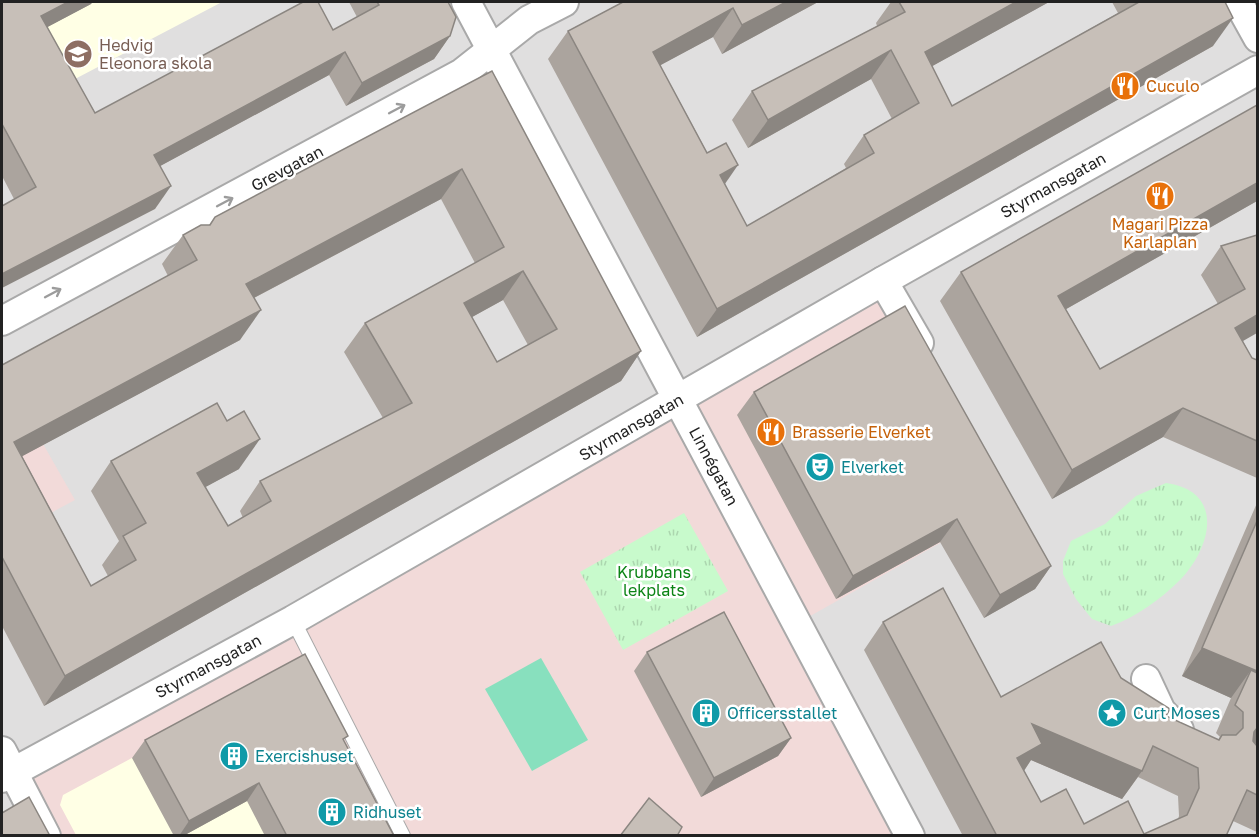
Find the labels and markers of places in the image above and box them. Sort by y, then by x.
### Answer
place label: Hedvig Eleonora skola [99,35,212,73]
school or university icon: Hedvig Eleonora skola [62,38,94,70]
restaurant icon: Cuculo [1109,70,1141,102]
place label: Cuculo [1146,76,1200,96]
restaurant icon: Magari Pizza Karlaplan [1144,180,1176,212]
place label: Magari Pizza Karlaplan [1112,214,1208,252]
restaurant icon: Brasserie Elverket [755,416,787,448]
place label: Brasserie Elverket [792,422,931,442]
theatre icon: Elverket [804,451,836,483]
place label: Elverket [841,457,904,477]
building icon: Officersstallet [690,697,722,729]
place icon: Curt Moses [1096,697,1128,729]
place label: Officersstallet [727,703,837,723]
place label: Curt Moses [1133,703,1220,723]
building icon: Exercishuset [218,740,250,772]
place label: Exercishuset [255,746,354,766]
building icon: Ridhuset [316,796,348,828]
place label: Ridhuset [353,802,422,822]

